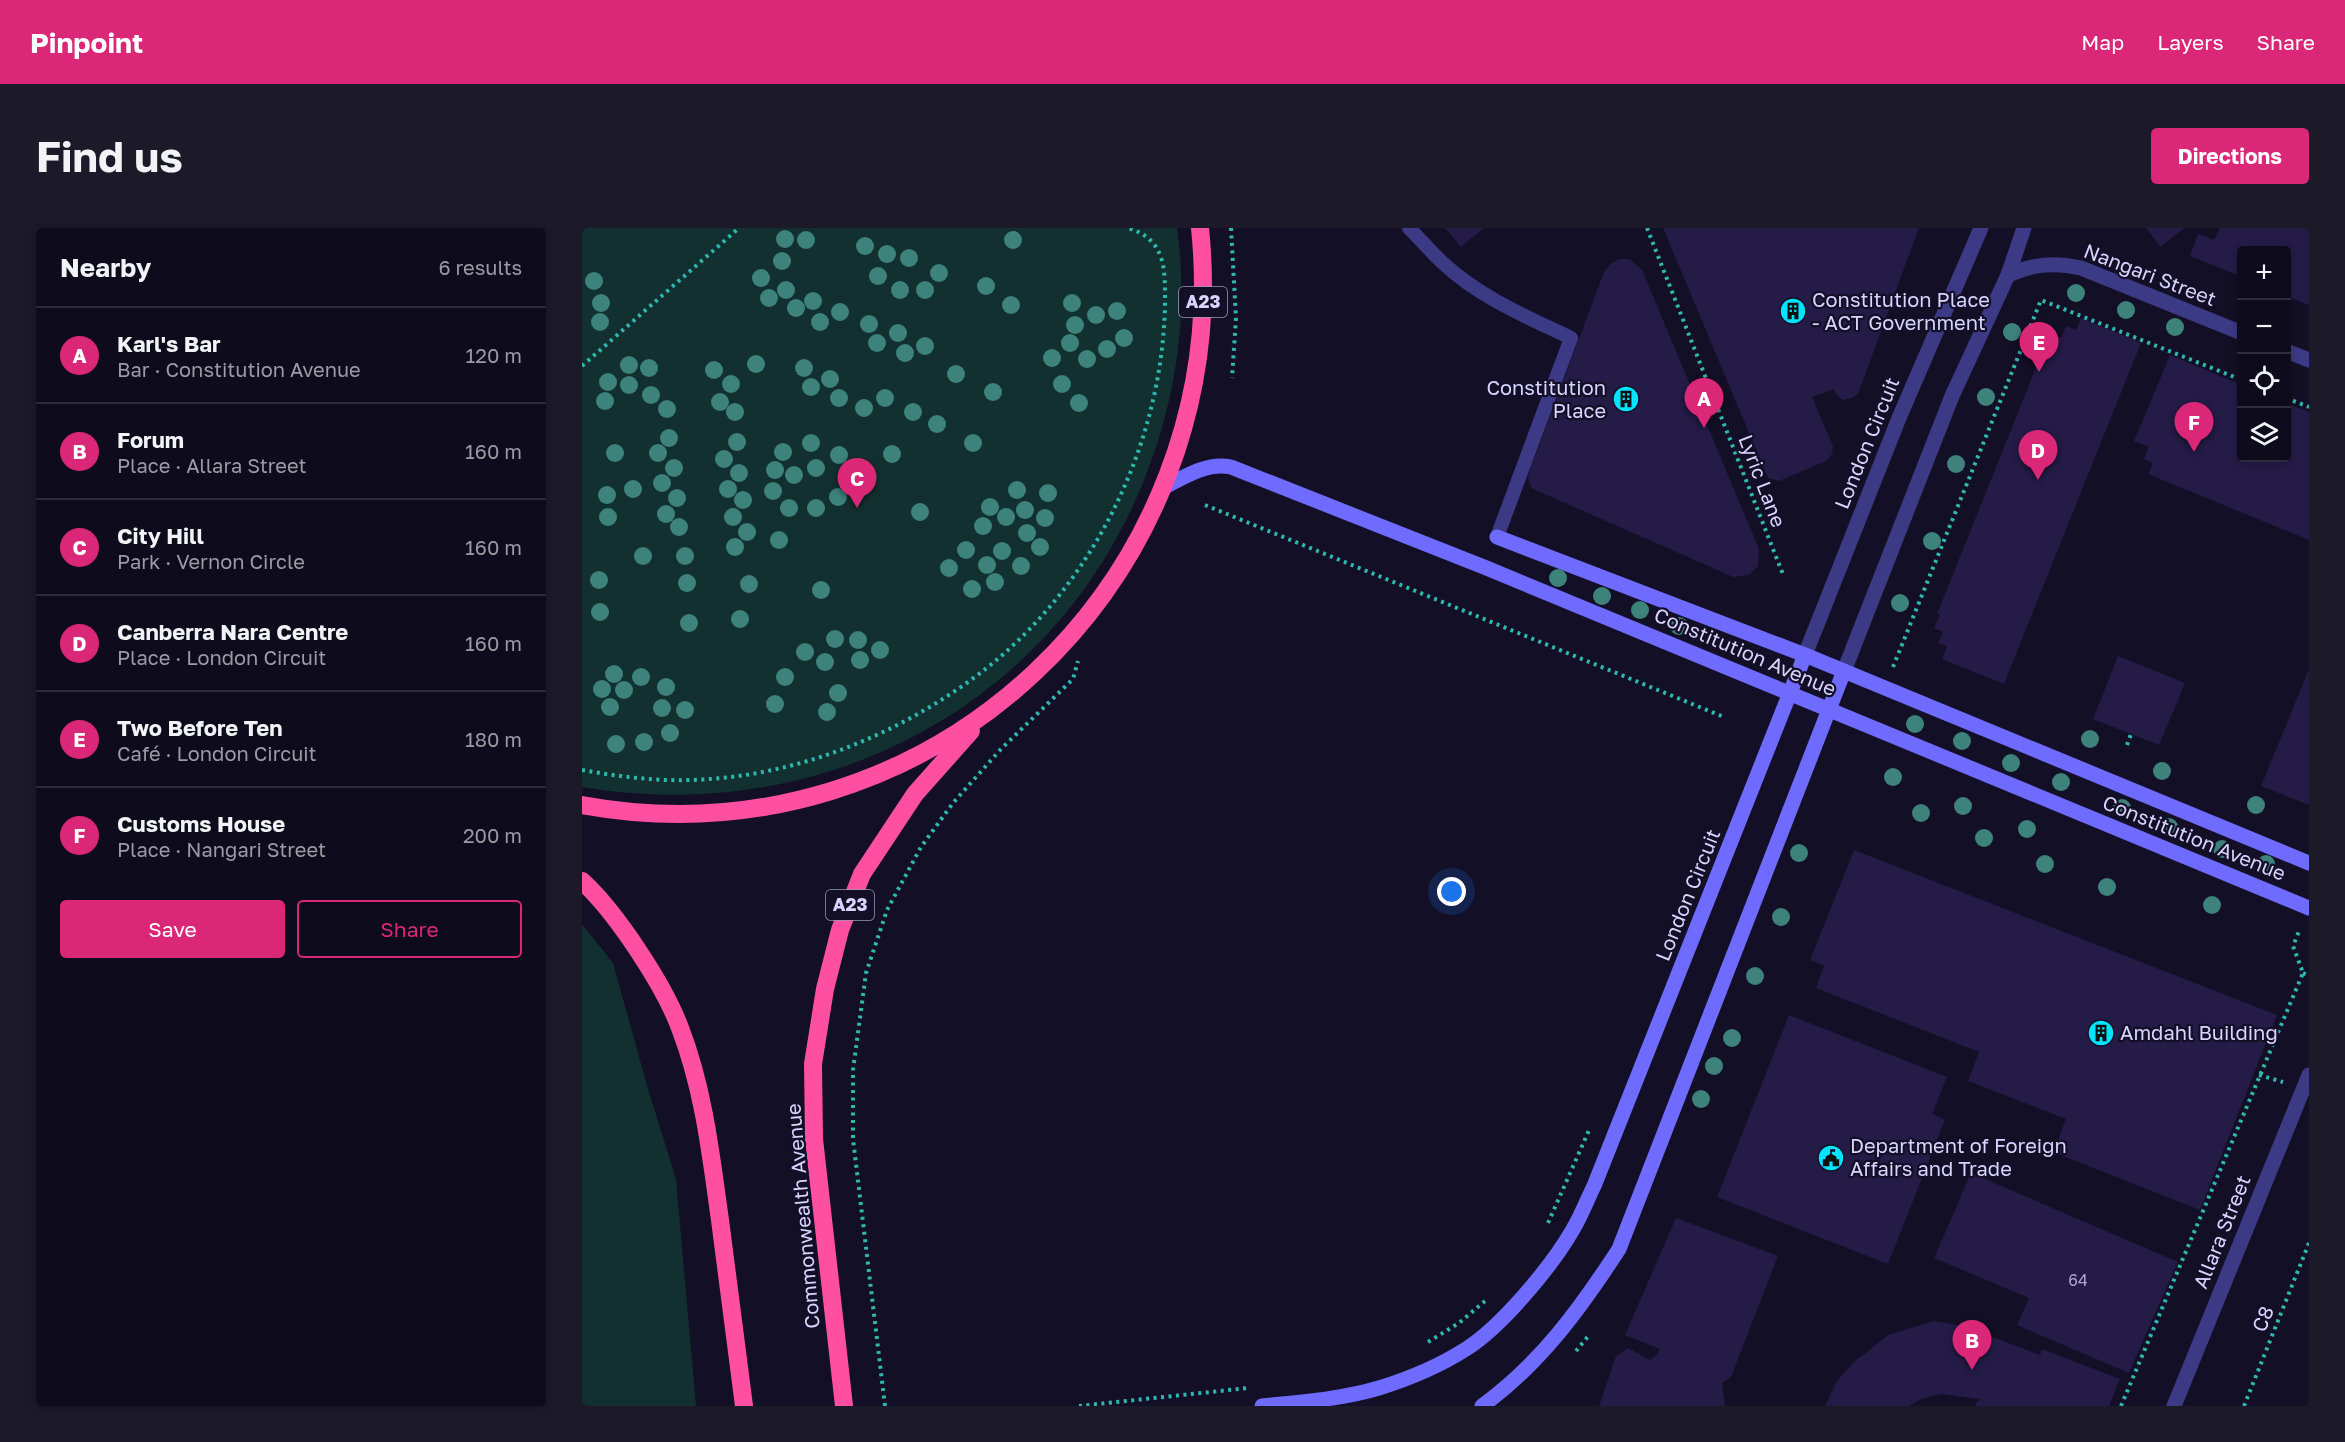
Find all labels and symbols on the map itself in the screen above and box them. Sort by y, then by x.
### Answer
street label: Nangari Street [2081,238,2220,310]
road number: A23 [1179,287,1227,317]
place label: Constitution Place - ACT Government [1812,287,1990,334]
building icon: Constitution Place - ACT Government [1778,296,1808,326]
pin: E [2020,322,2058,372]
street label: London Circuit [1829,373,1903,512]
place label: Constitution Place [1486,375,1606,422]
pin: A [1684,378,1724,428]
building icon: Constitution Place [1611,384,1641,414]
pin: F [2174,402,2214,452]
pin: D [2018,430,2058,480]
street label: Lyric Lane [1734,431,1791,530]
pin: C [838,458,876,508]
street label: Constitution Avenue [1651,602,1840,700]
street label: Constitution Avenue [2099,789,2289,885]
street label: London Circuit [1650,825,1724,964]
your location [1437,877,1466,906]
road number: A23 [826,890,874,920]
building icon: Amdahl Building [2086,1018,2116,1048]
place label: Amdahl Building [2120,1020,2278,1044]
street label: Commonwealth Avenue [780,1103,824,1330]
place label: Department of Foreign Affairs and Trade [1850,1133,2067,1180]
public building icon: Department of Foreign Affairs and Trade [1816,1143,1846,1173]
street label: Allara Street [2187,1171,2255,1292]
house number: 64 [2068,1270,2088,1290]
street label: C8 [2246,1302,2278,1335]
pin: B [1952,1320,1992,1370]

